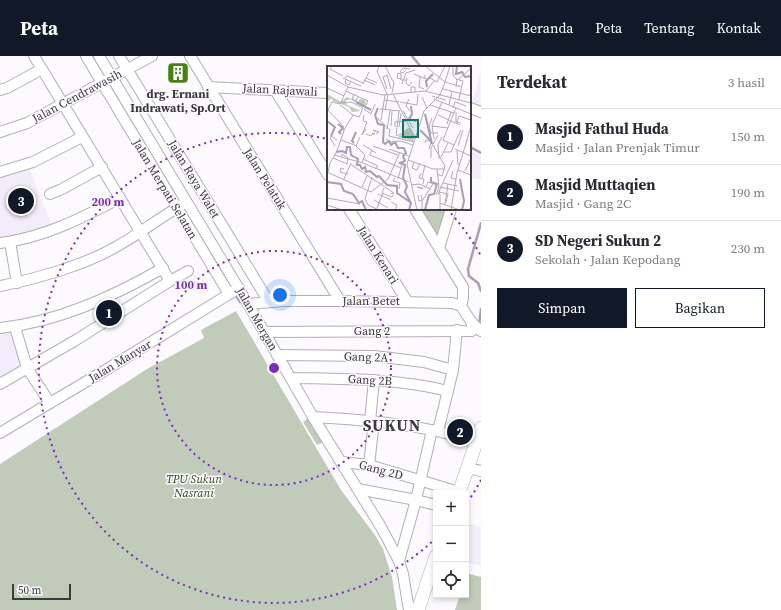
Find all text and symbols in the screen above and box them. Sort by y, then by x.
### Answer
text: Peta [20,15,58,41]
text: Beranda [521,18,573,38]
text: Peta [595,18,622,38]
text: Tentang [644,18,695,38]
text: Kontak [717,18,761,38]
building icon: drg. Ernani Indrawati, Sp.Ort [165,60,191,86]
street label: Jalan Cendrawasih [28,66,125,127]
inset map [327,66,471,210]
text: Terdekat [497,70,567,94]
text: 3 hasil [728,74,765,91]
street label: Jalan Rajawali [241,80,318,100]
place label: drg. Ernani Indrawati, Sp.Ort [130,86,226,116]
text: Masjid Fathul Huda [535,118,669,139]
text: 1 [506,128,514,145]
text: 150 m [731,128,765,145]
street label: Jalan Merpati Selatan [128,135,201,242]
street label: Jalan Raya Walet [164,136,224,221]
text: Masjid · Jalan Prenjak Timur [535,139,700,156]
street label: Jalan Pelatuk [239,144,290,213]
text: Masjid Muttaqien [535,174,656,195]
text: 2 [506,184,514,201]
text: 190 m [731,184,765,201]
pin: 3 [8,186,34,216]
text: 200 m [92,194,125,210]
text: Masjid · Gang 2C [535,195,631,212]
street label: Jalan Kenari [353,222,402,287]
text: SD Negeri Sukun 2 [535,230,661,251]
text: 3 [506,240,514,257]
text: 230 m [731,240,765,257]
text: Sekolah · Jalan Kepodang [535,251,681,268]
text: 100 m [175,277,208,293]
street label: Jalan Mergan [232,283,282,354]
your location [270,285,290,305]
button: Simpan [497,288,627,328]
button: Bagikan [635,288,765,328]
street label: Jalan Betet [341,293,400,309]
pin: 1 [96,298,122,328]
street label: Gang 2 [354,323,390,339]
street label: Jalan Manyar [85,336,154,387]
street label: Gang 2A [343,348,389,366]
centre of rings [267,361,281,375]
street label: Gang 2B [348,371,393,389]
district label: SUKUN [363,414,421,436]
pin: 2 [447,417,473,447]
street label: Gang 2D [357,456,405,484]
park label: TPU Sukun Nasrani [166,471,222,501]
map controls [433,490,469,598]
button: + [433,490,469,526]
button: − [433,526,469,562]
button: locate [433,562,469,598]
scale bar [12,582,71,601]
text: 50 m [18,583,41,598]

